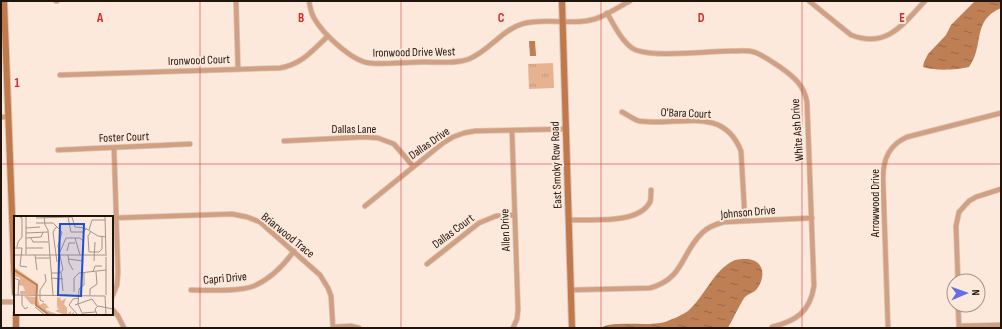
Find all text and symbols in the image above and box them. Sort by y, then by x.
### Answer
text: A [96,10,104,26]
text: B [298,10,304,26]
text: C [498,10,505,26]
text: D [698,10,705,26]
text: E [899,10,905,26]
street label: Ironwood Drive West [373,44,456,61]
street label: Ironwood Court [168,52,231,69]
text: 1 [14,75,20,91]
street label: White Ash Drive [788,98,807,162]
street label: O'Bara Court [660,105,712,122]
street label: East Smoky Row Road [547,121,566,209]
street label: Dallas Lane [332,122,377,137]
street label: Dallas Drive [406,124,453,163]
street label: Foster Court [99,129,150,146]
street label: Arrowwood Drive [868,169,883,238]
street label: Johnson Drive [719,203,776,222]
street label: Allen Drive [497,208,514,253]
street label: Briarwood Trace [258,209,318,262]
street label: Dallas Court [429,211,478,252]
inset map [14,216,113,315]
street label: Capri Drive [203,269,248,288]
north arrow [946,273,986,313]
text: N [969,290,982,296]

